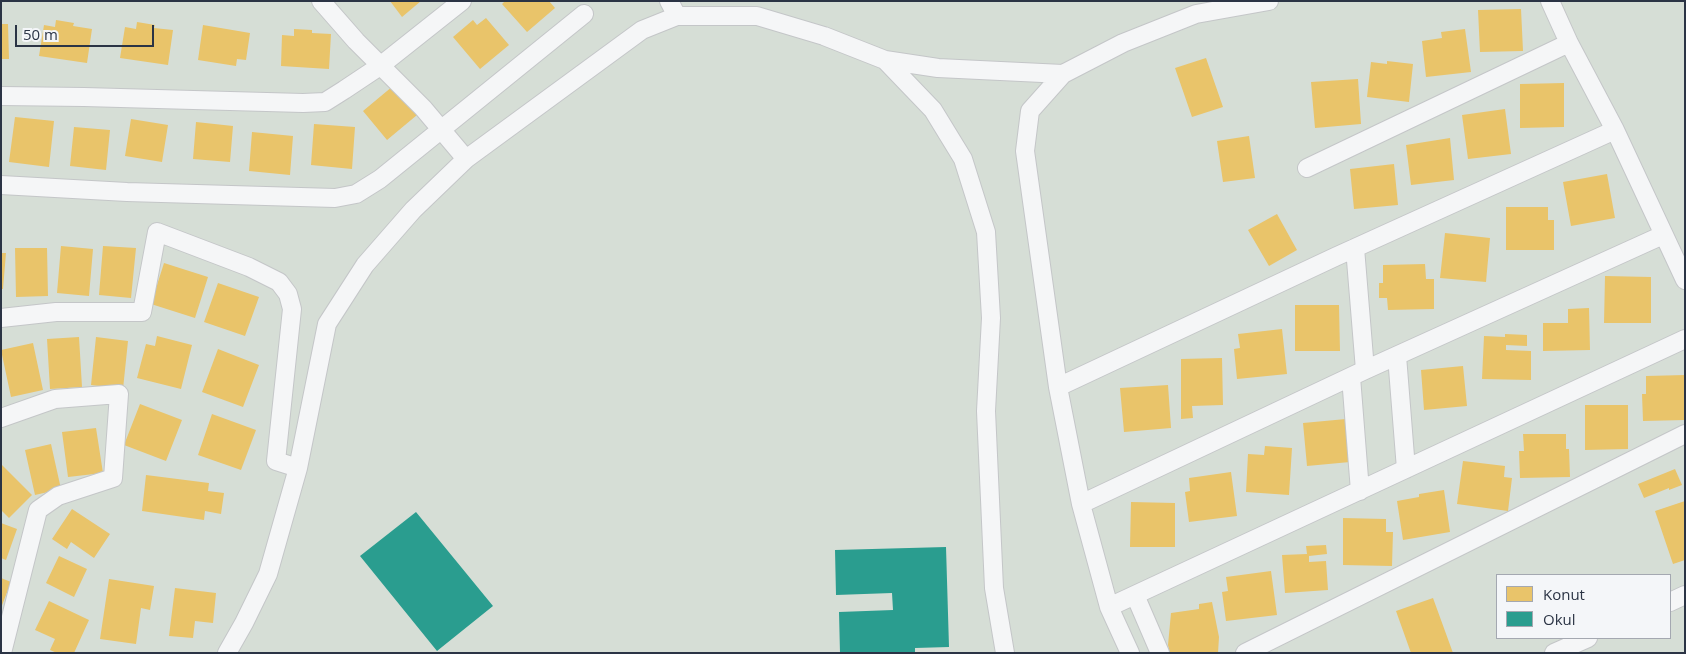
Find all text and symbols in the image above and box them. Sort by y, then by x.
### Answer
scale bar [18,15,156,47]
text: 50 m [23,24,58,44]
legend [1496,574,1671,639]
text: Konut [1543,584,1585,604]
text: Okul [1543,609,1576,629]

